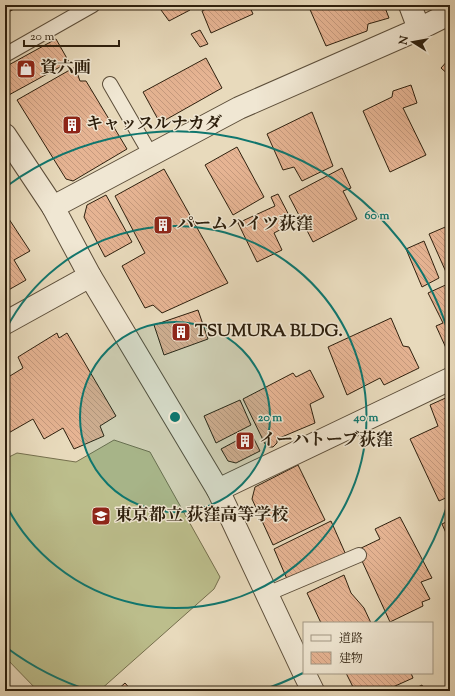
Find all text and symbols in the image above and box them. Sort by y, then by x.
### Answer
scale bar [24,22,119,48]
north arrow [393,22,433,62]
text: 20 m [30,28,55,46]
text: N [395,34,413,47]
place label: 資六画 [40,57,91,81]
shop icon: 資六画 [15,58,37,80]
place label: キャッスルナカダ [86,113,223,137]
building icon: キャッスルナカダ [61,114,83,136]
text: 60 m [365,207,389,225]
place label: パームハイツ荻窪 [177,213,313,237]
building icon: パームハイツ荻窪 [152,214,174,236]
place label: TSUMURA BLDG. [195,320,343,344]
building icon: TSUMURA BLDG. [170,321,192,343]
text: 20 m [258,409,282,427]
text: 40 m [353,409,378,427]
centre of rings [168,410,182,424]
place label: イーハトーブ荻窪 [259,429,393,453]
building icon: イーハトーブ荻窪 [234,430,256,452]
place label: 東京都立 荻窪高等学校 [115,504,289,528]
school or university icon: 東京都立 荻窪高等学校 [90,505,112,527]
legend [303,622,433,674]
text: 道路 [339,630,363,648]
text: 建物 [339,650,363,668]

